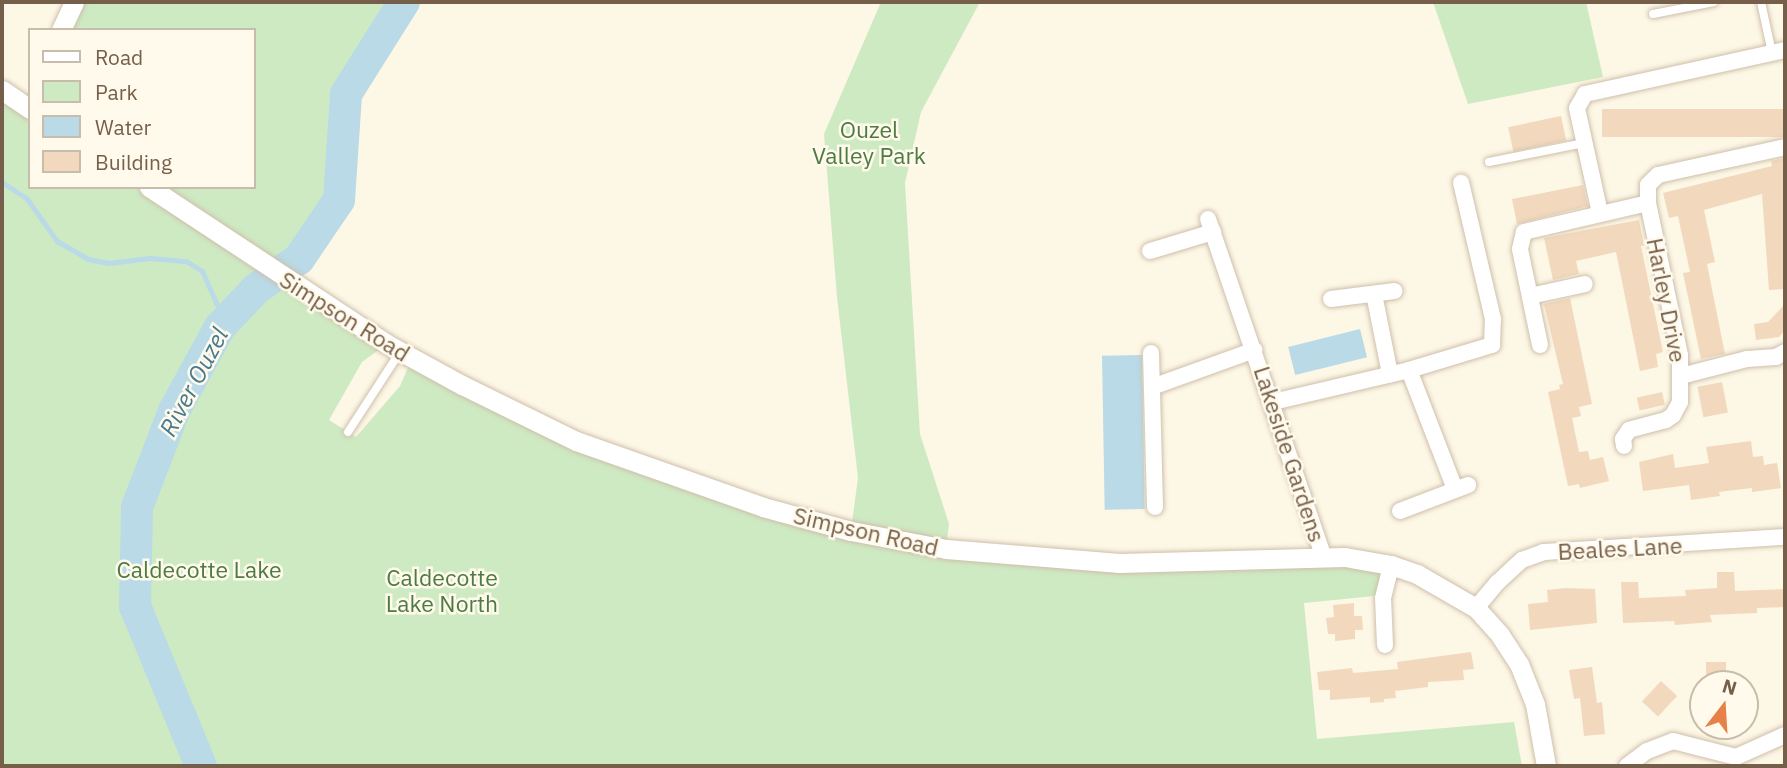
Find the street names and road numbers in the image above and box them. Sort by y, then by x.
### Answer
street label: Harley Drive [1641,236,1693,364]
street label: Simpson Road [275,265,415,367]
street label: Lakeside Gardens [1249,363,1331,545]
street label: Simpson Road [791,501,941,561]
street label: Beales Lane [1557,531,1683,565]

